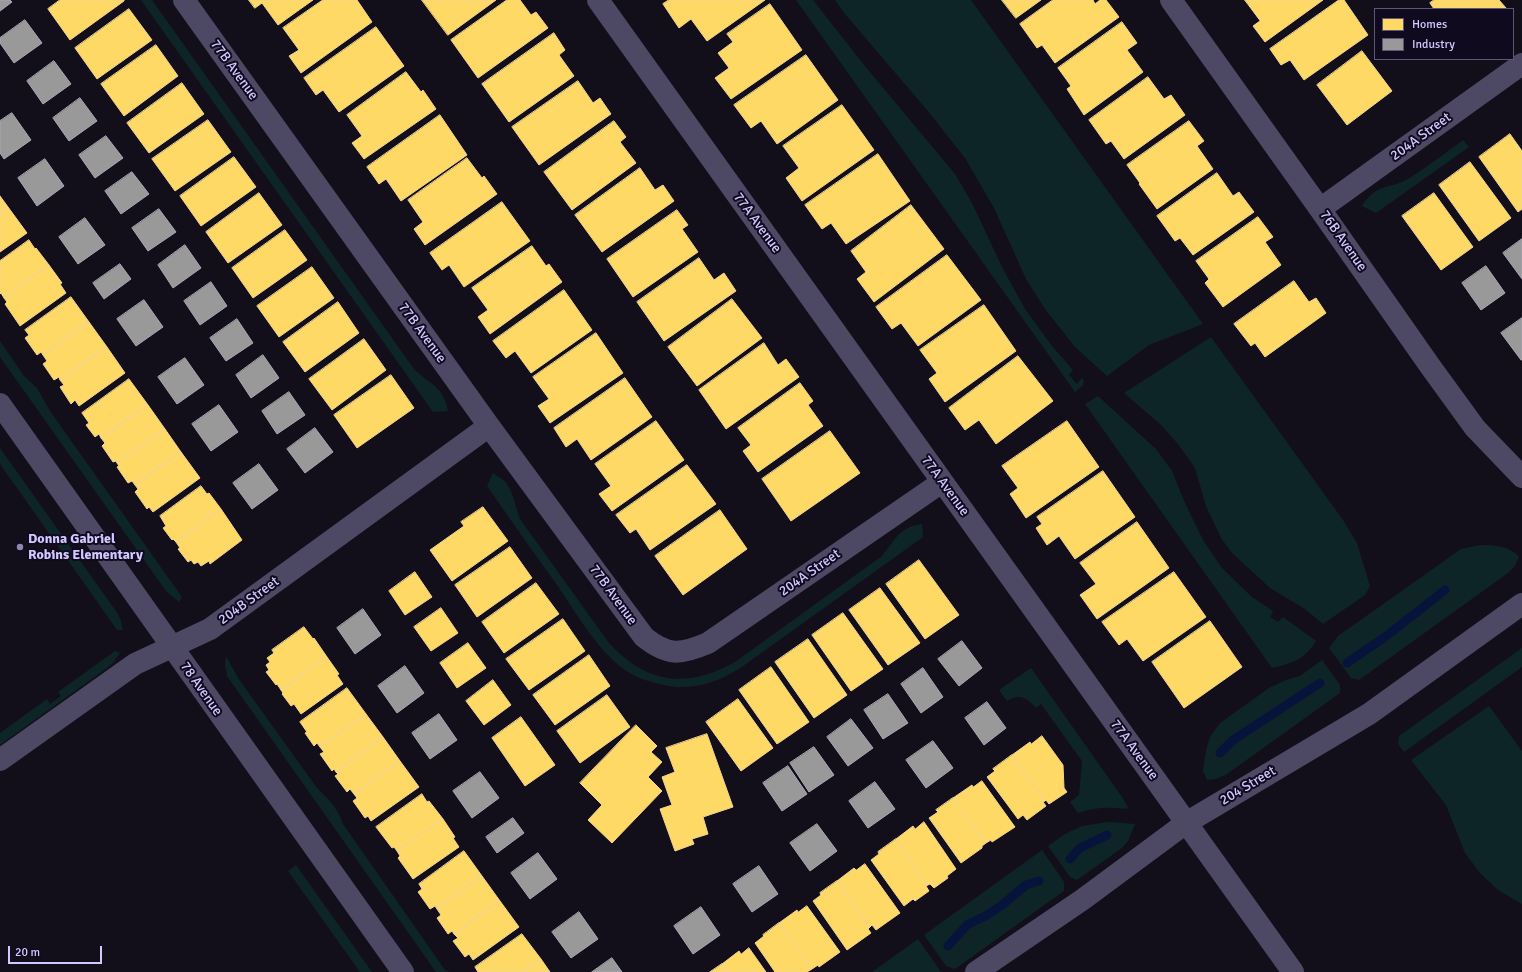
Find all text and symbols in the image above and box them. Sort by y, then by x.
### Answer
legend [1374,8,1514,60]
text: Homes [1412,17,1447,32]
street label: 77B Avenue [206,37,262,103]
text: Industry [1412,37,1455,52]
street label: 204A Street [1387,109,1455,165]
street label: 77A Avenue [729,190,785,256]
street label: 76B Avenue [1316,207,1370,275]
street label: 77B Avenue [394,300,450,366]
street label: 77A Avenue [917,453,973,519]
place label: Donna Gabriel Robins Elementary [28,531,143,564]
marker: Donna Gabriel Robins Elementary [15,542,25,552]
street label: 204A Street [776,546,844,600]
street label: 77B Avenue [585,562,641,628]
street label: 204B Street [215,573,283,629]
street label: 78 Avenue [176,659,226,719]
street label: 77A Avenue [1106,717,1162,783]
street label: 204 Street [1217,763,1279,809]
scale bar [10,938,104,964]
text: 20 m [15,945,40,960]

